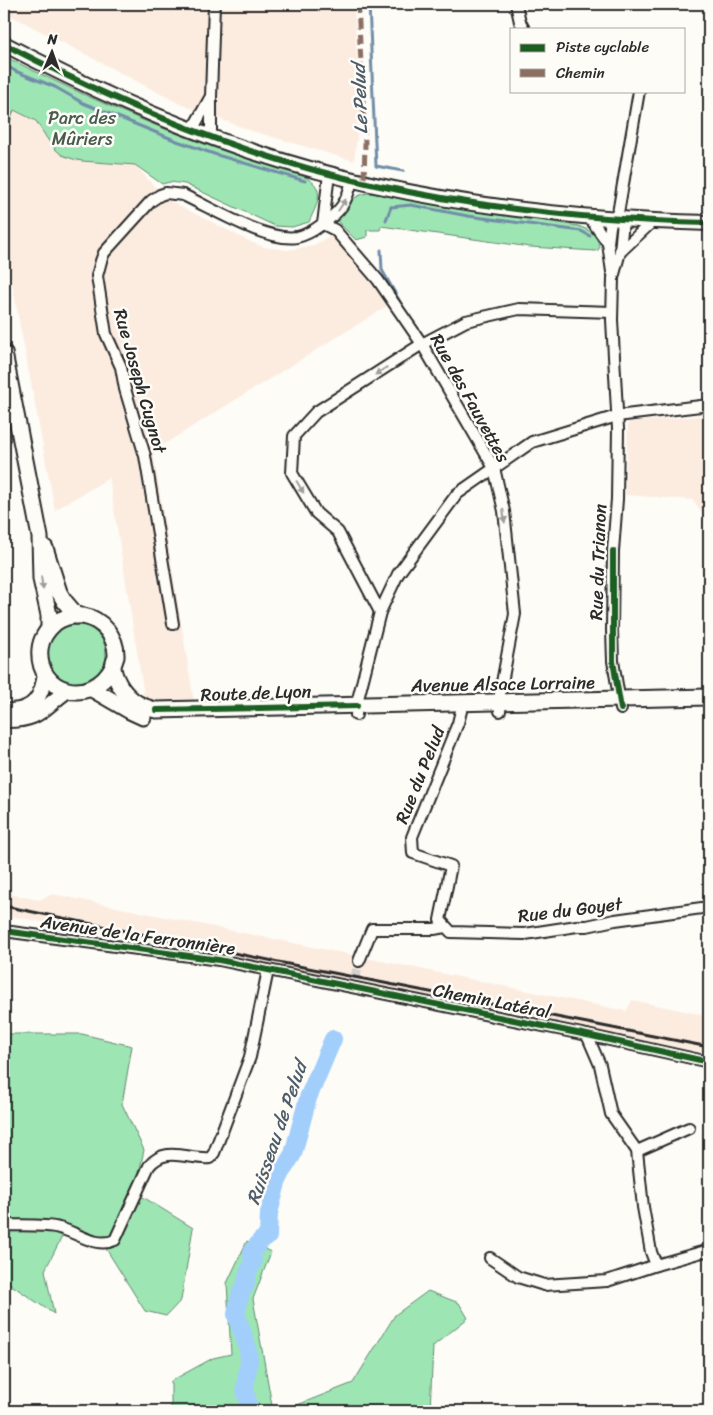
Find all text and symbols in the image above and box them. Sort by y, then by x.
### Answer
text: N [46,27,58,52]
north arrow [28,28,78,78]
legend [510,28,686,92]
text: Piste cyclable [556,34,649,60]
water label: Le Pelud [342,58,377,135]
text: Chemin [556,60,605,86]
park label: Parc des Mûriers [48,102,117,155]
one-way arrow [337,199,347,212]
street label: Rue Joseph Cugnot [104,305,176,458]
street label: Rue des Fauvettes [421,327,519,469]
one-way arrow [374,366,387,375]
one-way arrow [296,480,305,493]
street label: Rue du Trianon [580,503,616,621]
one-way arrow [500,508,508,524]
one-way arrow [38,576,46,592]
street label: Avenue Alsace Lorraine [410,666,595,702]
street label: Route de Lyon [200,675,312,711]
street label: Rue du Pelud [386,720,455,829]
street label: Rue du Goyet [516,888,625,932]
street label: Avenue de la Ferronnière [37,905,238,965]
street label: Chemin Latéral [430,974,554,1028]
water label: Ruisseau de Pelud [237,1053,318,1209]

